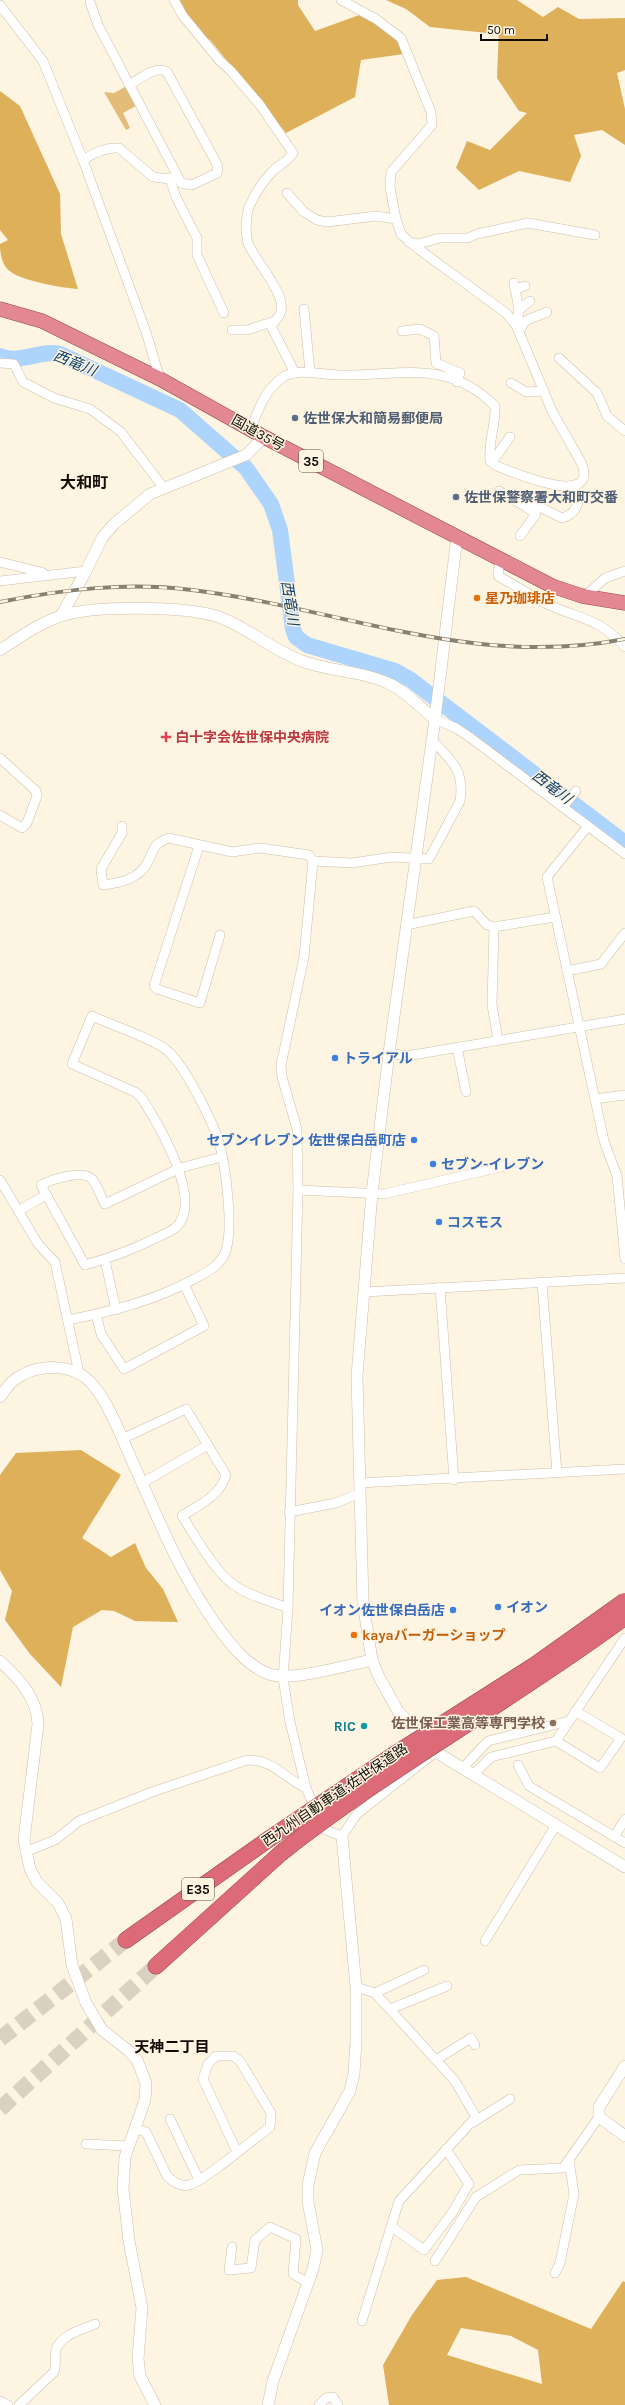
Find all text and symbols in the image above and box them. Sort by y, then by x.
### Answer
scale bar [481,16,547,42]
text: 50 m [487,23,515,37]
water label: 西竜川 [51,346,101,381]
place label: 佐世保大和簡易郵便局 [303,410,443,427]
street label: 国道35号 [228,411,288,455]
marker: 佐世保大和簡易郵便局 [290,413,300,423]
road number: 35 [299,450,323,472]
district label: 大和町 [60,473,108,492]
place label: 佐世保警察署大和町交番 [464,489,618,506]
marker: 佐世保警察署大和町交番 [451,492,461,502]
water label: 西竜川 [278,579,303,629]
place label: 星乃珈琲店 [485,590,555,607]
marker: 星乃珈琲店 [472,593,482,603]
place label: 白十字会佐世保中央病院 [175,729,329,746]
marker: 白十字会佐世保中央病院 [160,731,172,743]
water label: 西竜川 [529,766,577,809]
place label: トライアル [343,1050,413,1067]
marker: トライアル [330,1053,340,1063]
place label: セブンイレブン 佐世保白岳町店 [206,1132,406,1149]
marker: セブンイレブン 佐世保白岳町店 [409,1135,419,1145]
place label: セブン-イレブン [441,1156,544,1173]
marker: セブン-イレブン [428,1159,438,1169]
place label: コスモス [447,1214,503,1231]
marker: コスモス [434,1217,444,1227]
place label: イオン [506,1599,548,1616]
place label: イオン佐世保白岳店 [319,1602,445,1619]
marker: イオン [493,1602,503,1612]
marker: イオン佐世保白岳店 [448,1605,458,1615]
place label: kayaバーガーショップ [362,1627,505,1644]
marker: kayaバーガーショップ [349,1630,359,1640]
place label: 佐世保工業高等専門学校 [391,1715,545,1732]
place label: RIC [334,1718,356,1735]
marker: 佐世保工業高等専門学校 [548,1718,558,1728]
marker: RIC [359,1721,369,1731]
street label: 西九州自動車道;佐世保道路 [259,1740,411,1850]
road number: E35 [182,1878,214,1900]
district label: 天神二丁目 [134,2038,210,2056]

